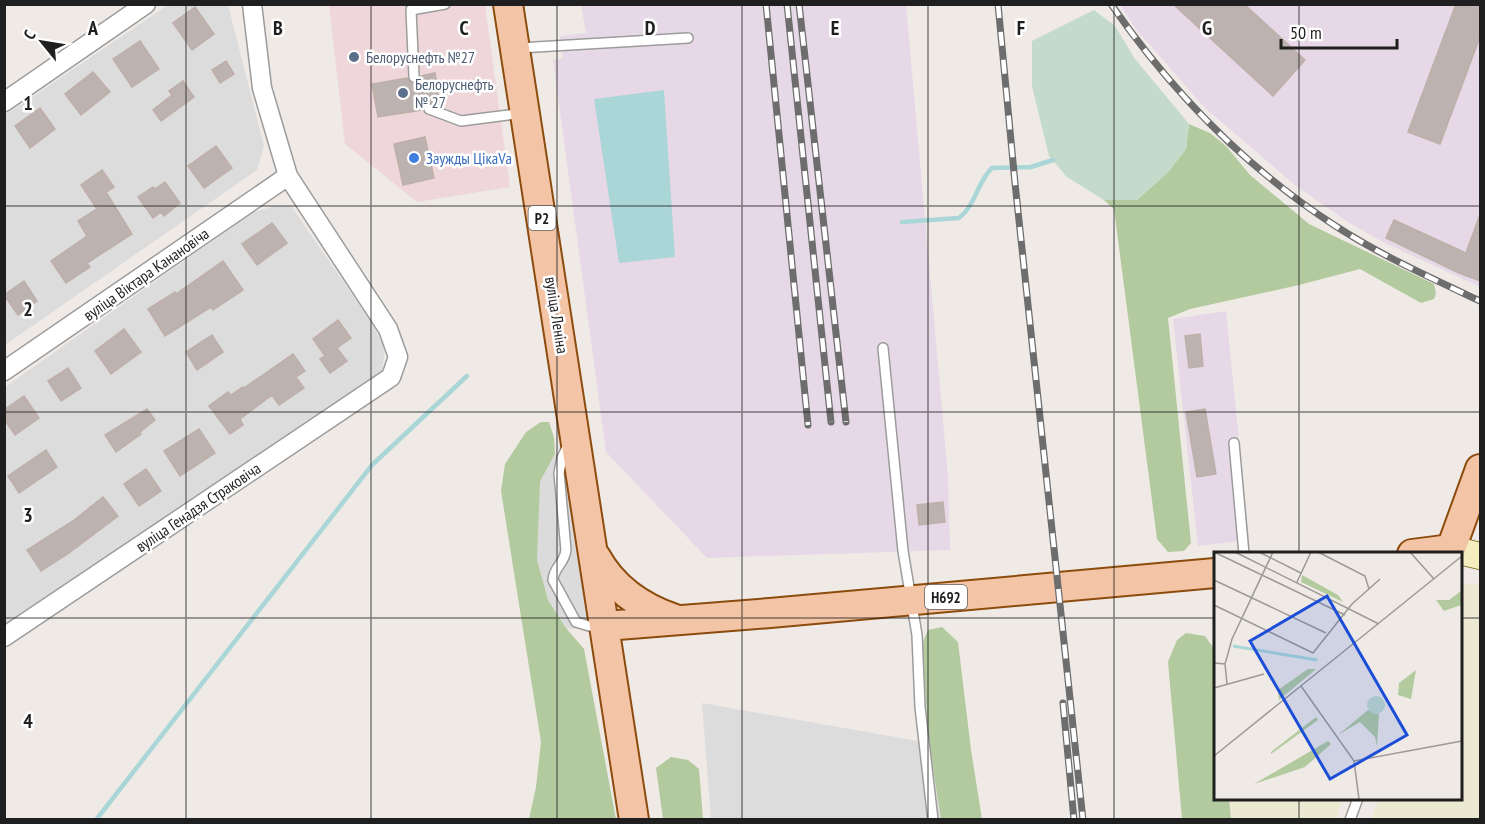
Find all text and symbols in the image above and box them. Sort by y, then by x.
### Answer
north arrow [12,12,72,72]
scale bar [1281,12,1396,50]
text: A [87,15,99,41]
text: B [273,15,283,41]
text: C [459,15,469,41]
text: D [645,15,656,41]
text: E [831,15,839,41]
text: F [1017,15,1025,41]
text: G [1202,15,1212,41]
text: 50 m [1290,21,1322,44]
text: С [19,26,40,43]
place label: Белоруснефть №27 [366,47,475,67]
marker: Белоруснефть №27 [347,50,361,64]
place label: Белоруснефть № 27 [415,74,494,112]
marker: Белоруснефть № 27 [396,86,410,100]
text: 1 [23,90,33,116]
place label: Заужды ЦікаVа [426,148,512,168]
marker: Заужды ЦікаVа [407,151,421,165]
road number: Р2 [528,206,556,230]
street label: вуліца Віктара Канановіча [79,223,213,325]
street label: вуліца Леніна [541,275,573,355]
text: 2 [23,296,33,322]
street label: вуліца Генадзя Страковіча [132,458,264,556]
text: 3 [23,502,33,528]
inset map [1214,552,1461,800]
road number: Н692 [925,585,967,609]
text: 4 [23,708,33,734]

